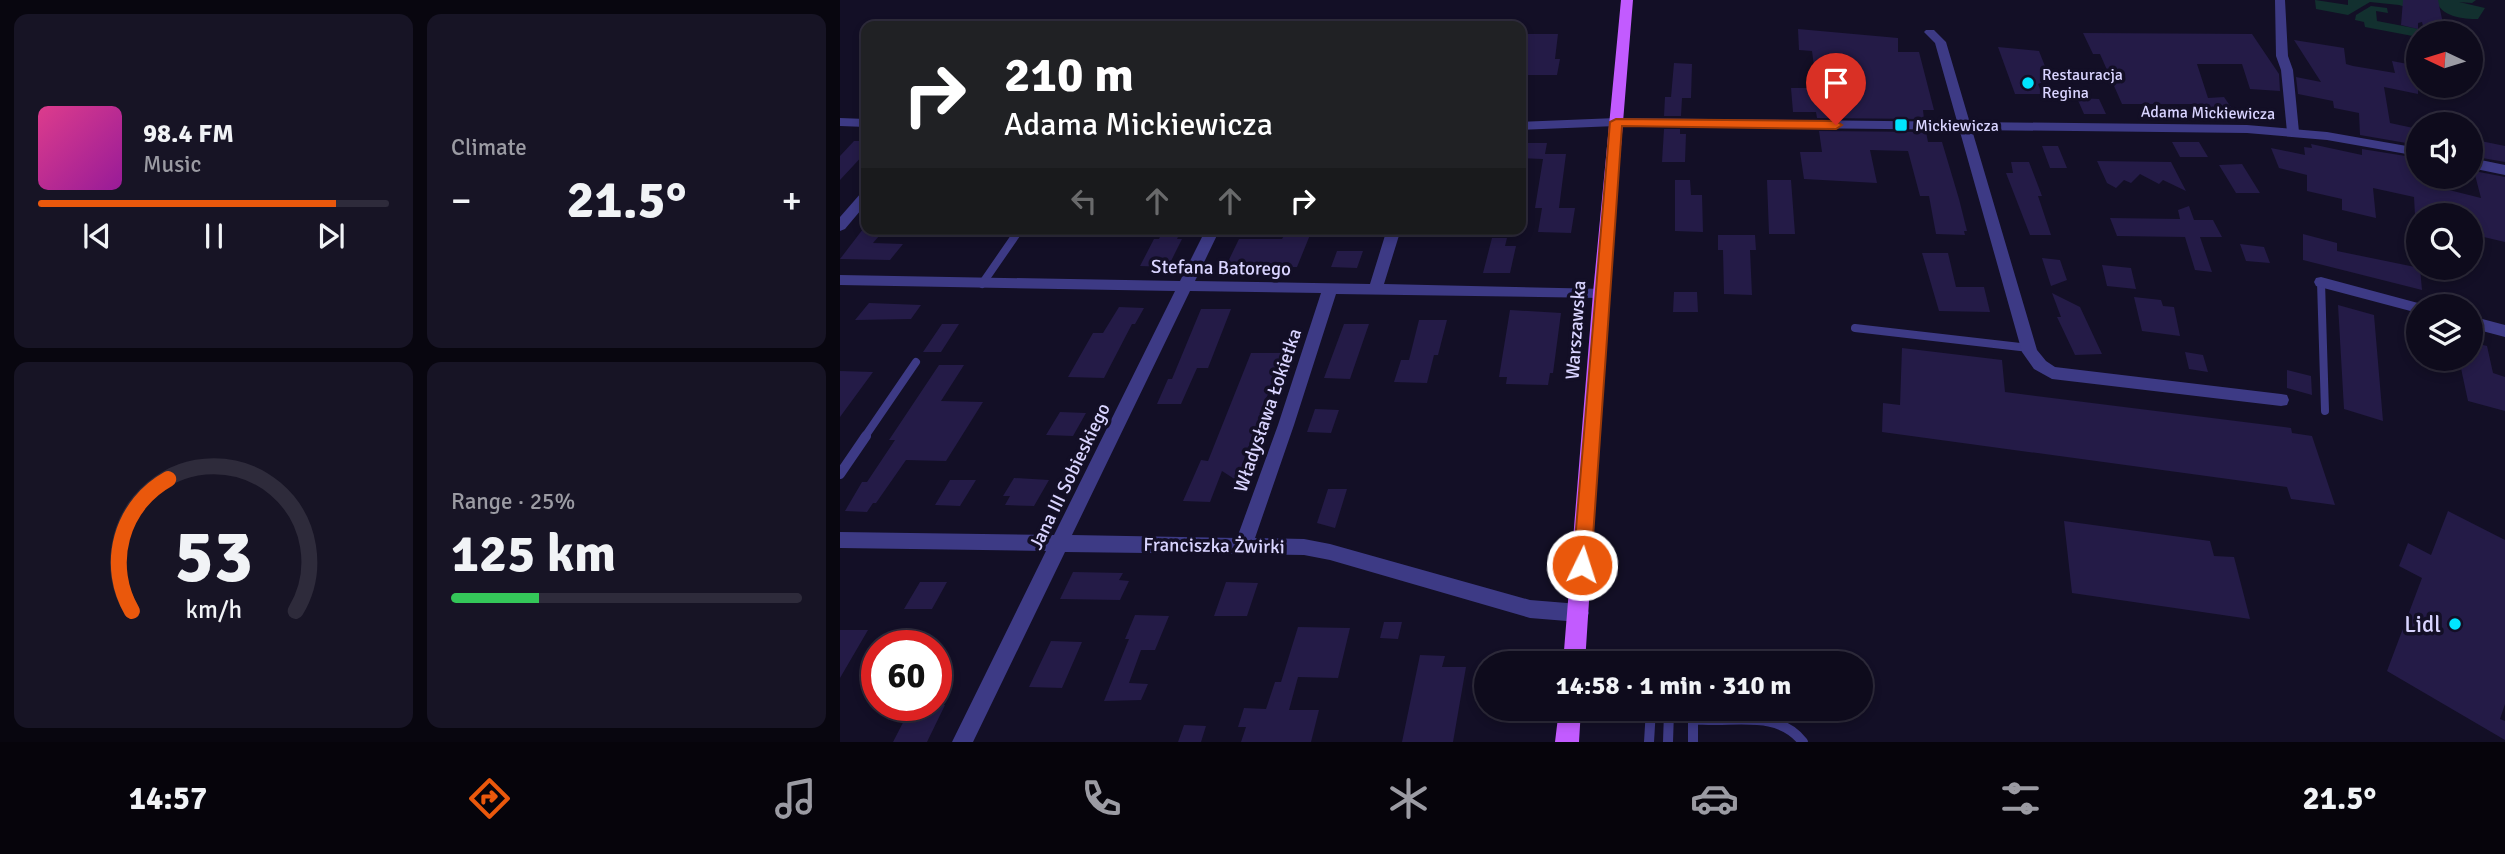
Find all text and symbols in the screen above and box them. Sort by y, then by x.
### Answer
north arrow [2406,21,2483,98]
map controls [2406,21,2483,371]
text: 210 m [1004,45,1134,105]
icon: right [889,49,980,140]
pin [1806,53,1866,125]
icon: arrive [1817,64,1855,102]
place label: Restauracja Regina [2042,65,2123,103]
marker: Restauracja Regina [2020,75,2036,91]
street label: Adama Mickiewicza [2141,102,2275,124]
text: Adama Mickiewicza [1004,105,1273,144]
button: sound [2406,112,2483,189]
place label: Mickiewicza [1915,116,1999,136]
marker: Mickiewicza [1893,117,1909,133]
text: 98.4 FM [143,118,234,150]
text: Climate [451,133,527,162]
text: Music [143,150,201,179]
text: 21.5° [567,168,686,232]
text: − [451,177,472,224]
text: + [781,177,802,224]
icon: left [1065,182,1103,220]
icon: ahead [1138,182,1176,220]
icon: ahead [1211,182,1249,220]
icon: right [1284,182,1322,220]
button: search [2406,203,2483,280]
icon: previous [78,217,116,255]
icon: pause [195,217,233,255]
icon: next [312,217,350,255]
street label: Stefana Batorego [1151,255,1291,281]
street label: Warszawska [1561,280,1591,381]
button: layers [2406,294,2483,371]
street label: Władysława Łokietka [1229,325,1307,495]
street label: Jana III Sobieskiego [1024,399,1116,554]
text: Range · 25% [451,487,575,516]
text: 53 [174,513,253,602]
text: 125 km [451,522,616,586]
position arrow [1545,528,1619,602]
street label: Franciszka Żwirki [1143,533,1285,559]
text: km/h [185,594,242,625]
place label: Lidl [2404,610,2441,639]
marker: Lidl [2447,616,2463,632]
speed limit sign: 60 [861,630,952,721]
text: 14:58 · 1 min · 310 m [1556,670,1791,702]
icon: directions [465,774,514,823]
icon: music [771,774,820,823]
icon: phone [1077,774,1126,823]
icon: climate [1384,774,1433,823]
icon: car [1690,774,1739,823]
icon: filters [1996,774,2045,823]
text: 14:57 [129,779,207,818]
text: 21.5° [2303,779,2376,818]

